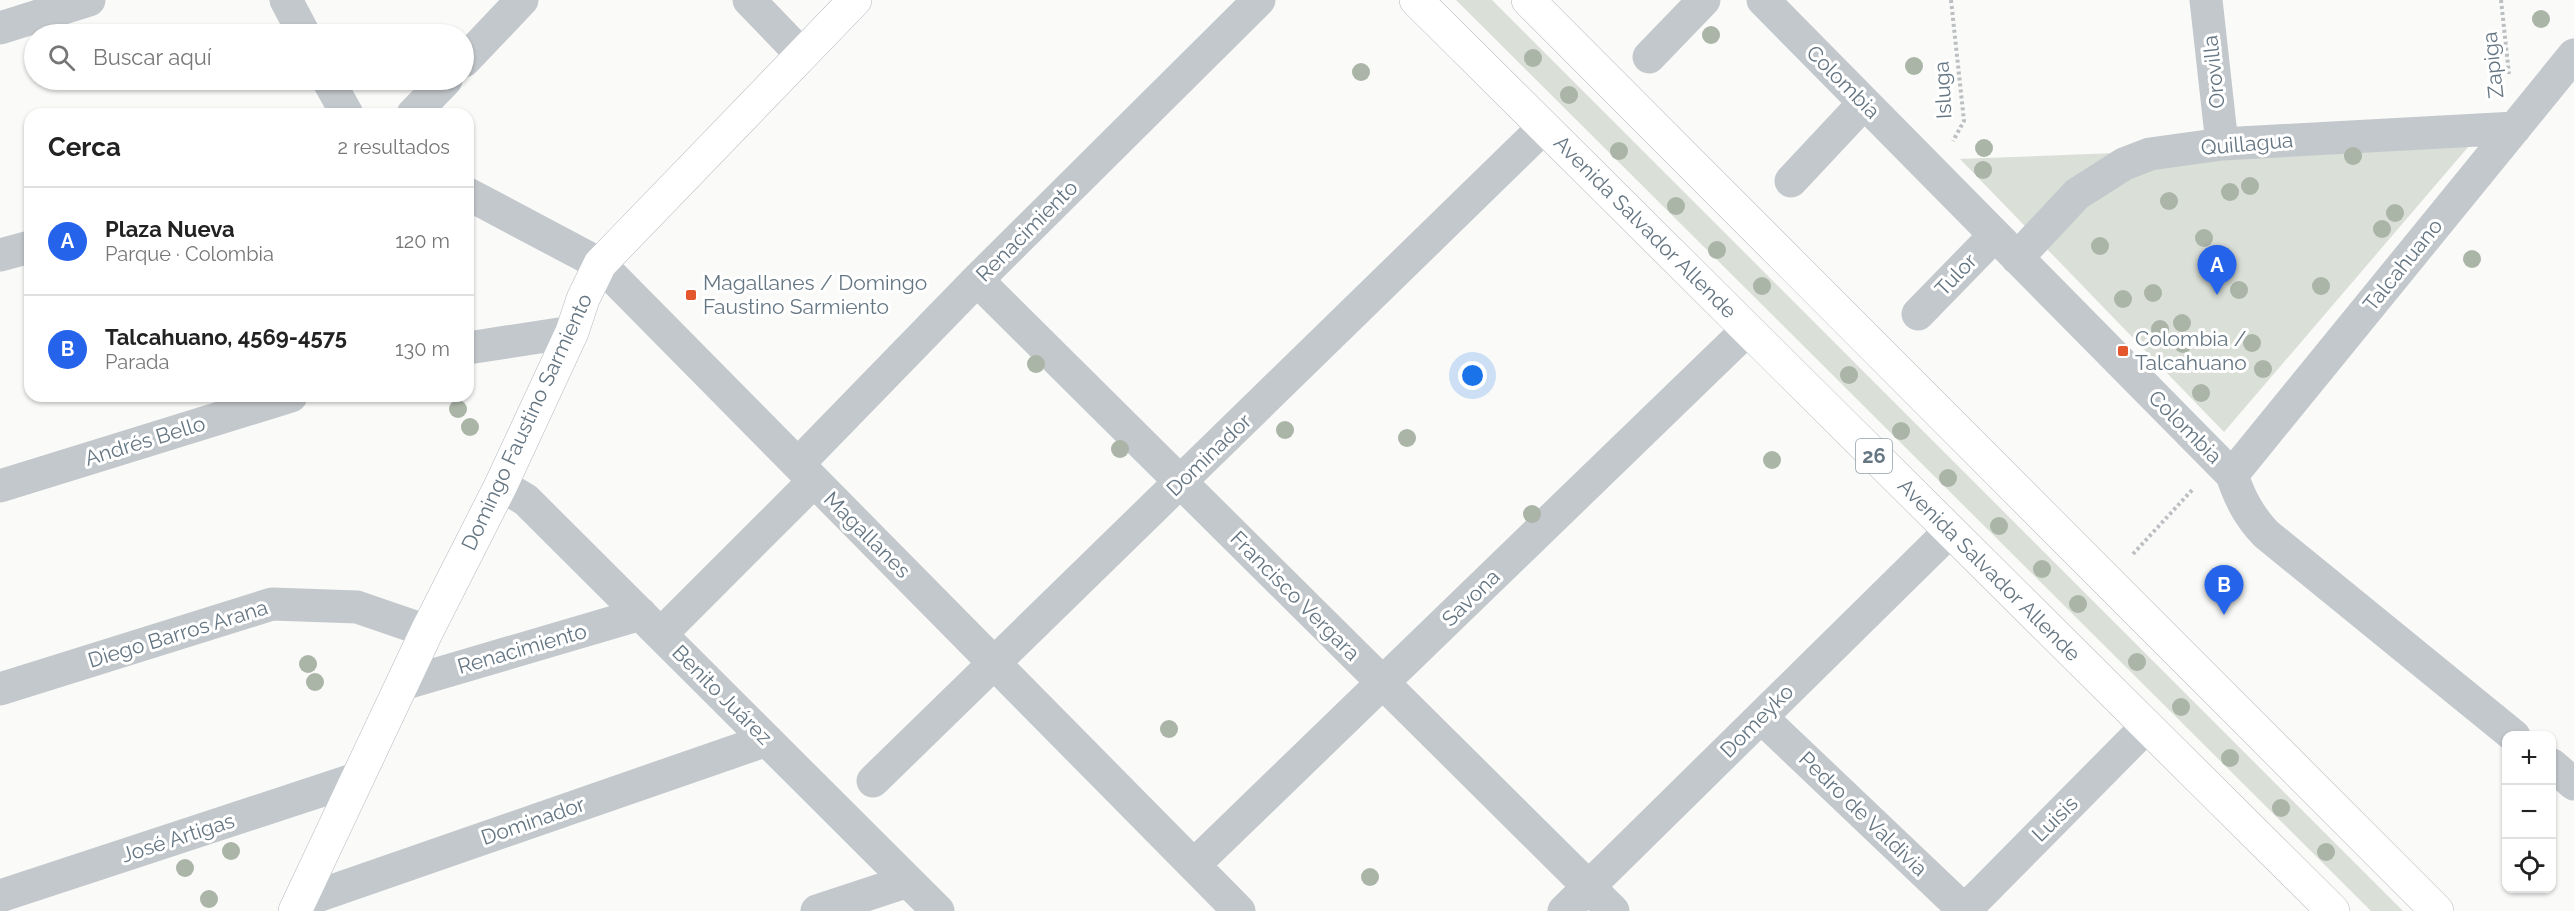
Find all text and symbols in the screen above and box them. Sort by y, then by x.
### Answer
search box [24,24,474,90]
street label: Zapiga [2477,31,2508,99]
street label: Orovilla [2197,34,2230,110]
street label: Colombia [1801,40,1885,124]
icon: search [45,41,78,74]
text: Buscar aquí [93,44,212,70]
street label: Isluga [1929,60,1956,120]
street label: Quillagua [2200,127,2294,160]
street label: Avenida Salvador Allende [1549,130,1742,323]
text: Cerca [48,132,121,162]
text: 2 resultados [337,135,450,159]
street label: Renacimiento [971,175,1083,287]
street label: Talcahuano [2358,213,2447,316]
text: Plaza Nueva [105,216,235,242]
text: A [61,229,74,253]
text: 120 m [395,229,450,253]
text: Parque · Colombia [105,242,274,266]
pin: A [2198,246,2236,295]
street label: Tulor [1930,248,1982,301]
place label: Magallanes / Domingo Faustino Sarmiento [703,270,927,319]
marker: Magallanes / Domingo Faustino Sarmiento [684,288,698,302]
street label: Domingo Faustino Sarmiento [456,289,597,554]
text: Talcahuano, 4569-4575 [105,324,347,350]
place label: Colombia / Talcahuano [2135,326,2247,375]
text: B [61,337,74,361]
text: 130 m [395,337,450,361]
marker: Colombia / Talcahuano [2116,344,2130,358]
text: Parada [105,350,169,374]
your location [1458,361,1487,390]
street label: Colombia [2143,385,2227,469]
street label: Dominador [1161,408,1257,501]
street label: Andrés Bello [82,410,208,471]
road number: 26 [1856,439,1892,473]
street label: Avenida Salvador Allende [1893,473,2086,666]
street label: Magallanes [819,486,916,583]
street label: Francisco Vergara [1225,526,1365,666]
street label: Savona [1436,564,1505,631]
pin: B [2204,566,2244,615]
street label: Diego Barros Arana [85,594,271,673]
street label: Renacimiento [454,618,589,679]
street label: Benito Juárez [667,640,777,750]
street label: Domeyko [1715,679,1798,762]
map controls [2502,731,2556,893]
button: + [2502,731,2556,785]
street label: Pedro de Valdivia [1794,746,1933,881]
button: − [2502,785,2556,839]
street label: Dominador [478,791,589,850]
street label: Luisis [2027,791,2083,847]
street label: José Artigas [118,808,238,868]
button: locate [2502,839,2556,893]

